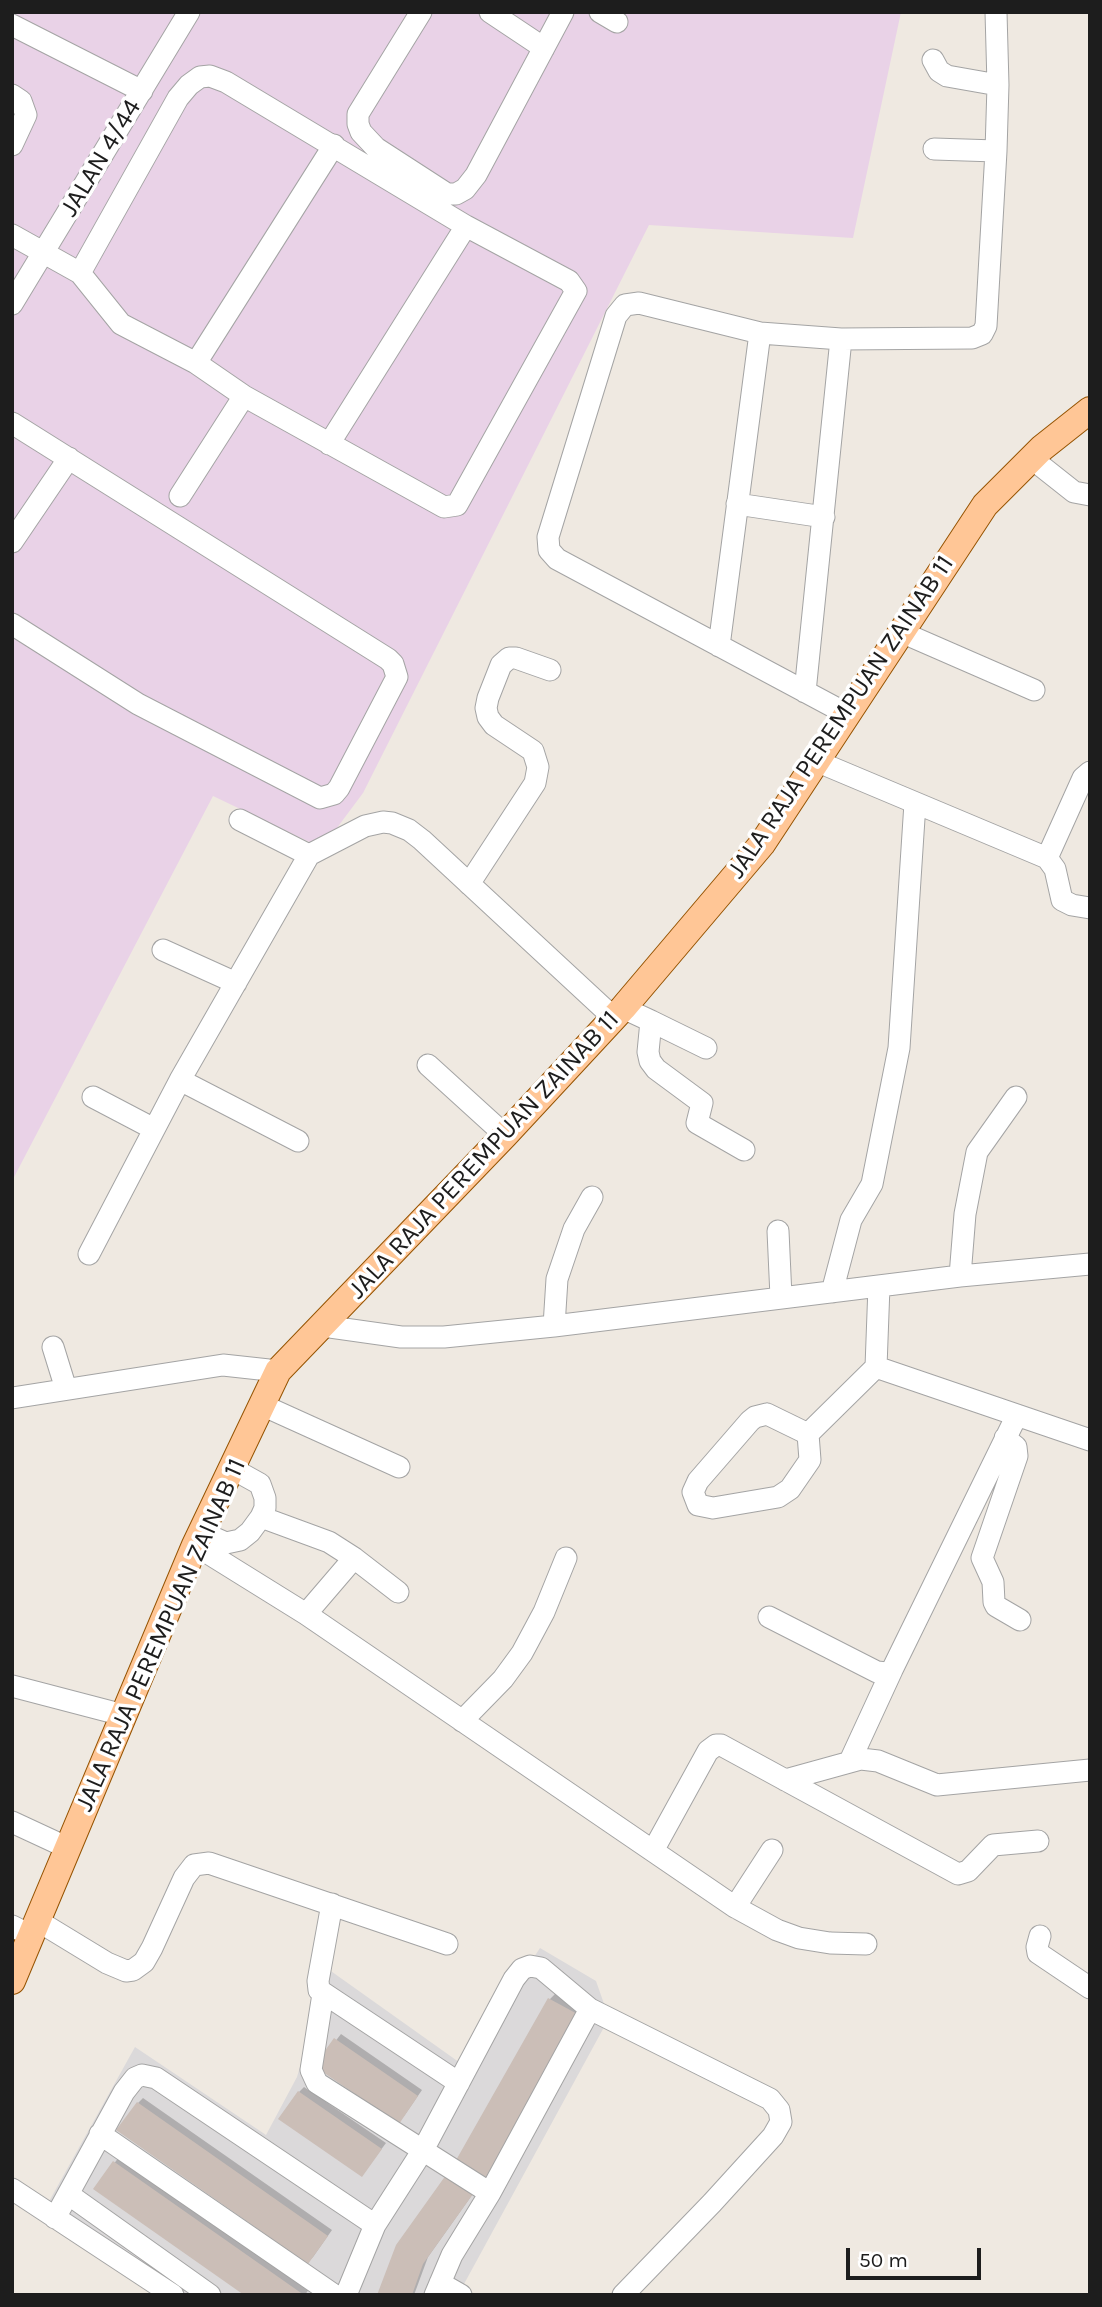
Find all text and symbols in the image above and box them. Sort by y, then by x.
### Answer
street label: JALAN 4/44 [54,94,148,222]
street label: JALA RAJA PEREMPUAN ZAINAB 11 [721,550,961,884]
street label: JALA RAJA PEREMPUAN ZAINAB 11 [342,1004,626,1306]
street label: JALA RAJA PEREMPUAN ZAINAB 11 [69,1454,253,1816]
scale bar [850,2234,985,2278]
text: 50 m [859,2248,908,2272]

